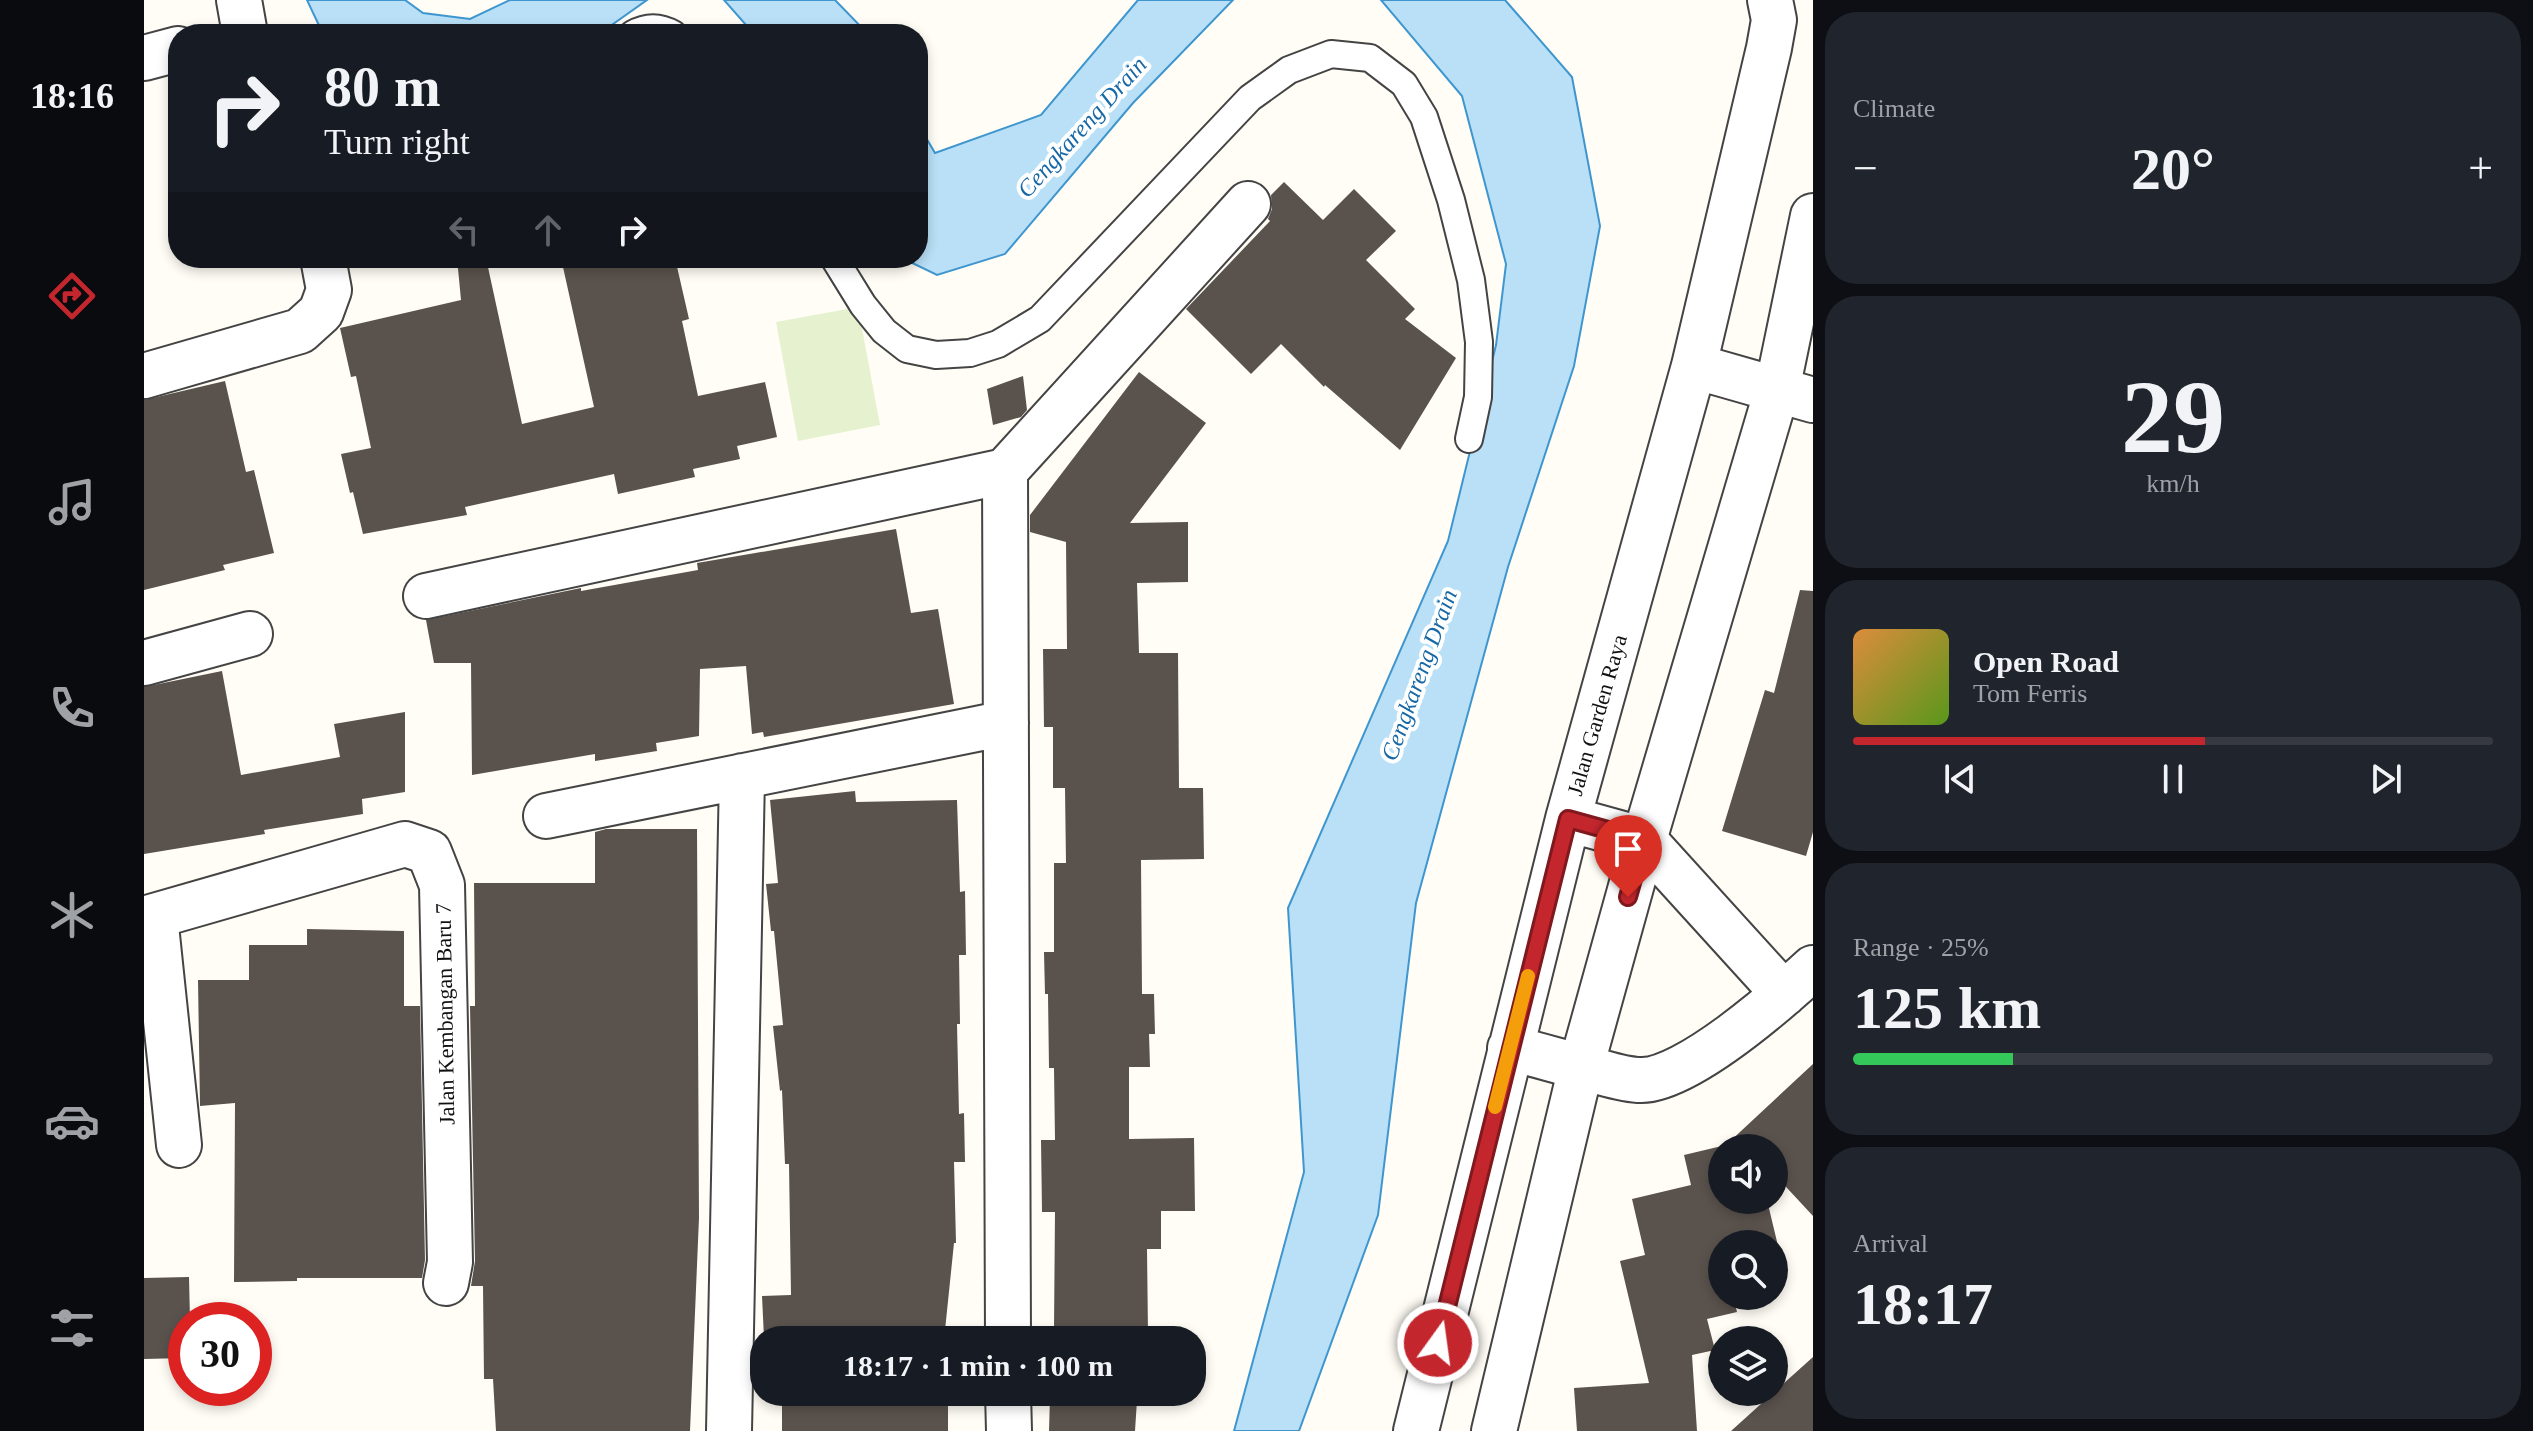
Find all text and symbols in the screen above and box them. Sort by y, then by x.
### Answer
water label: Cengkareng Drain [1012,52,1152,202]
icon: right [192,56,296,160]
text: 80 m [324,56,441,118]
text: 18:16 [30,76,114,116]
text: Climate [1853,94,1935,123]
text: Turn right [324,122,470,162]
text: 20° [2131,136,2215,202]
text: − [1853,144,1878,193]
text: + [2468,144,2493,193]
icon: left [442,208,486,252]
icon: ahead [526,208,570,252]
icon: right [610,208,654,252]
icon: directions [44,268,100,324]
text: 29 [2121,359,2225,474]
text: km/h [2146,469,2200,498]
icon: music [44,474,100,530]
water label: Cengkareng Drain [1376,586,1462,764]
street label: Jalan Garden Raya [1562,631,1632,798]
text: Open Road [1973,645,2119,678]
text: Tom Ferris [1973,679,2087,708]
icon: phone [44,680,100,736]
icon: previous [1938,757,1982,801]
icon: pause [2151,757,2195,801]
icon: next [2364,757,2408,801]
pin [1594,815,1662,897]
icon: arrive [1606,827,1650,871]
icon: climate [44,887,100,943]
street label: Jalan Kembangan Baru 7 [431,903,459,1125]
text: Range · 25% [1853,933,1989,962]
text: 125 km [1853,975,2041,1041]
icon: car [44,1093,100,1149]
map controls [1708,1134,1788,1406]
button: sound [1708,1134,1788,1214]
text: Arrival [1853,1229,1928,1258]
button: search [1708,1230,1788,1310]
text: 18:17 [1853,1271,1993,1337]
icon: filters [44,1300,100,1356]
position arrow [1396,1301,1480,1385]
speed limit sign: 30 [168,1302,272,1406]
button: layers [1708,1326,1788,1406]
text: 18:17 · 1 min · 100 m [843,1349,1113,1382]

